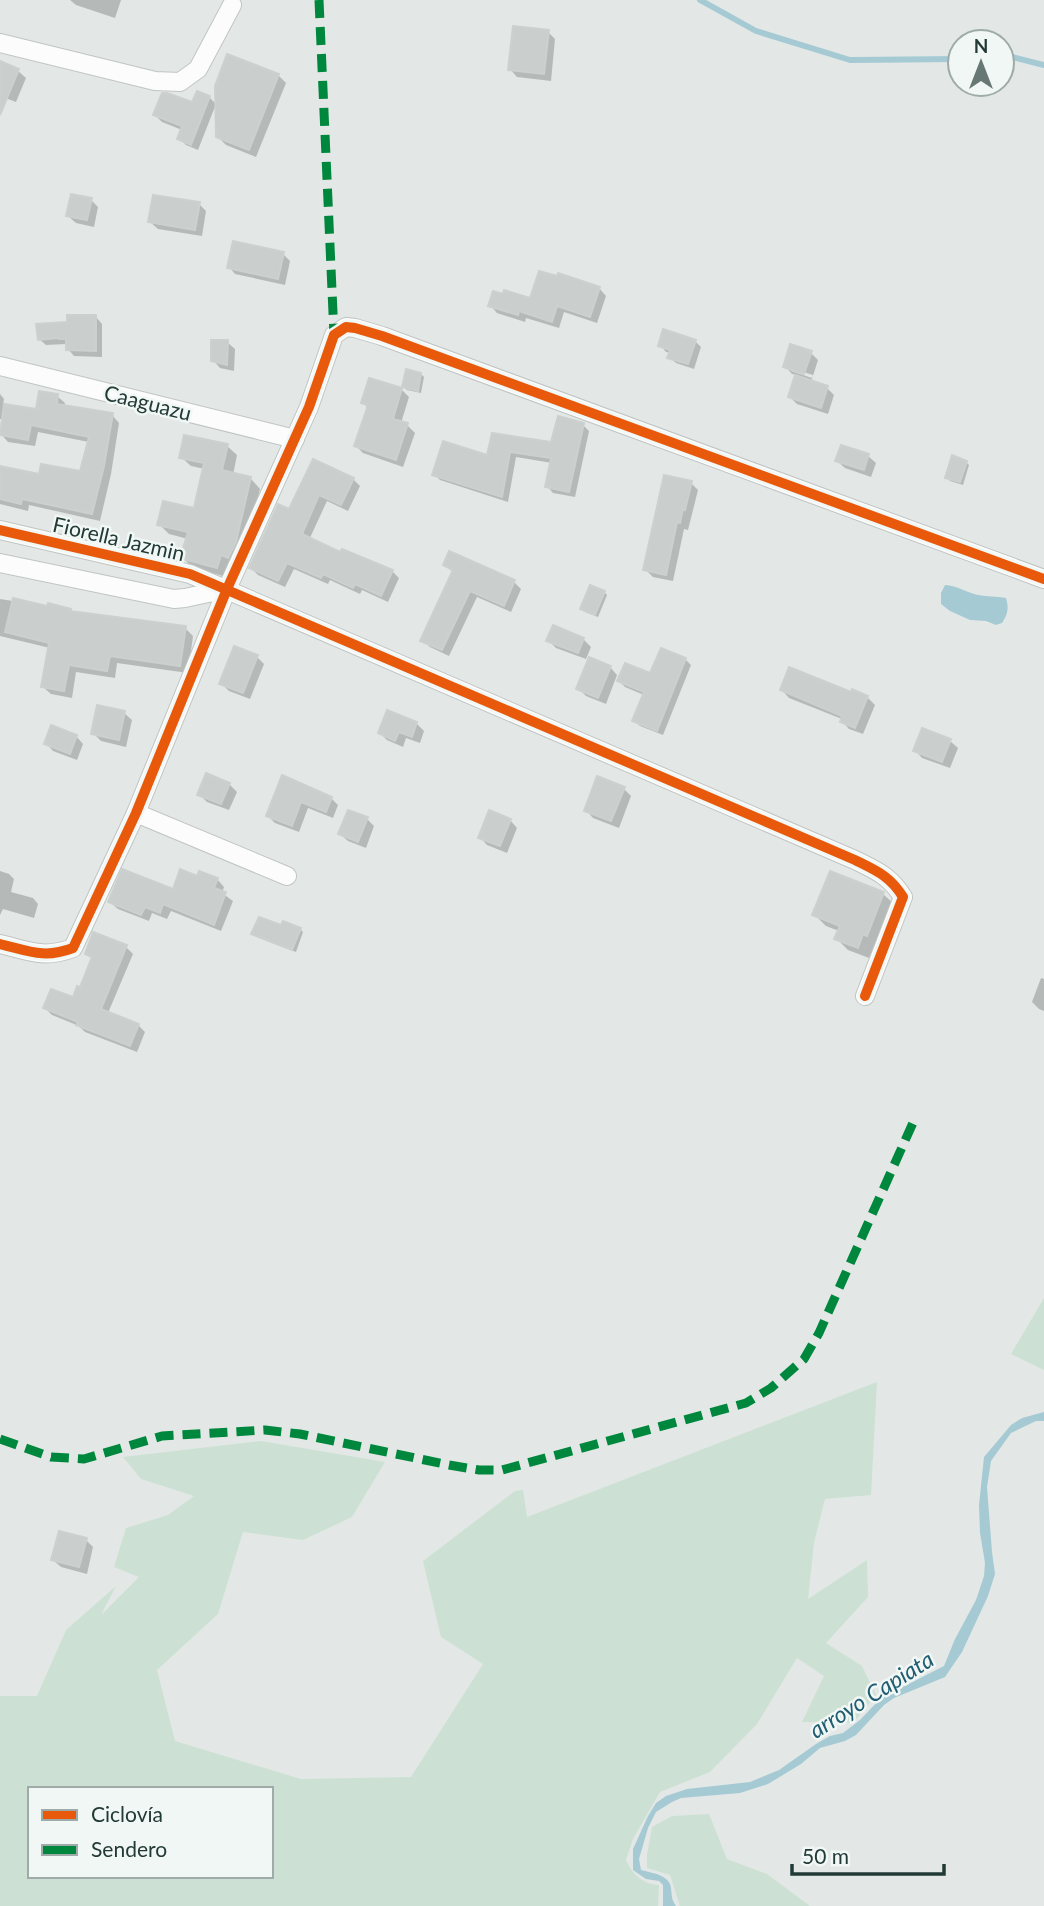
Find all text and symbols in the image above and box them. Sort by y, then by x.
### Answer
north arrow [946,28,1016,98]
text: N [974,34,988,57]
street label: Caaguazu [102,379,194,425]
street label: Fiorella Jazmin [51,511,187,565]
water label: arroyo Capiata [804,1645,938,1743]
legend [28,1787,273,1878]
text: Ciclovía [91,1801,163,1826]
scale bar [792,1832,944,1876]
text: Sendero [91,1836,167,1861]
text: 50 m [802,1843,849,1868]

